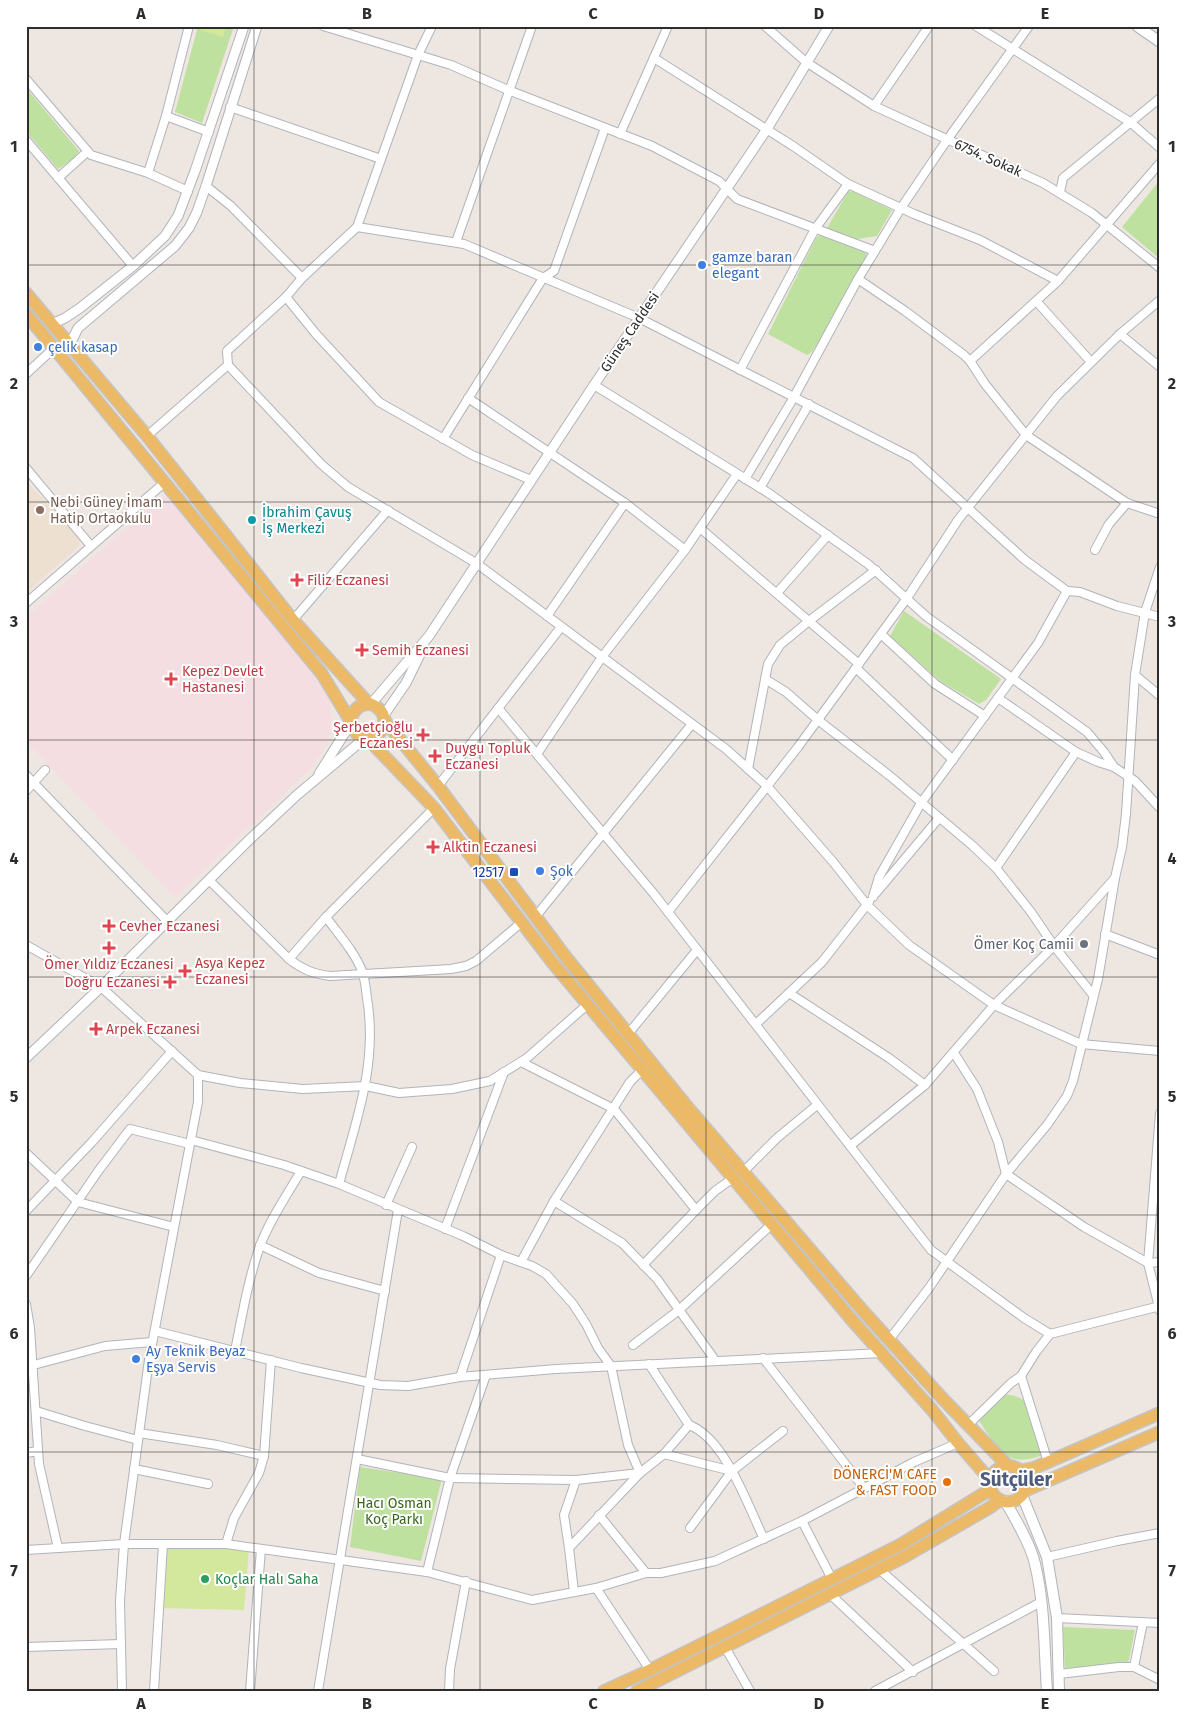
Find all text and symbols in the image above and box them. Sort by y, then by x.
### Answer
text: A [135,4,146,23]
text: B [362,4,372,23]
text: C [588,4,598,23]
text: D [814,4,824,23]
text: E [1041,4,1049,23]
street label: 6754. Sokak [952,136,1025,181]
text: 1 [10,137,18,156]
text: 1 [1168,137,1176,156]
place label: gamze baran elegant [712,249,793,282]
marker: gamze baran elegant [696,259,708,271]
street label: Güneş Caddesi [597,289,663,375]
place label: çelik kasap [48,339,118,356]
marker: çelik kasap [32,341,44,353]
text: 2 [10,374,18,393]
text: 2 [1168,374,1176,393]
place label: Nebi Güney İmam Hatip Ortaokulu [50,493,162,527]
place label: İbrahim Çavuş İş Merkezi [262,503,352,537]
marker: Nebi Güney İmam Hatip Ortaokulu [34,504,46,516]
marker: İbrahim Çavuş İş Merkezi [246,514,258,526]
place label: Filiz Eczanesi [307,572,389,589]
marker: Filiz Eczanesi [291,574,303,586]
text: 3 [9,612,18,631]
text: 3 [1167,612,1176,631]
place label: Semih Eczanesi [372,642,469,659]
marker: Semih Eczanesi [356,644,368,656]
place label: Kepez Devlet Hastanesi [182,663,264,696]
marker: Kepez Devlet Hastanesi [164,672,178,686]
place label: Şerbetçioğlu Eczanesi [333,719,413,752]
marker: Şerbetçioğlu Eczanesi [417,729,429,741]
place label: Duygu Topluk Eczanesi [445,740,531,773]
marker: Duygu Topluk Eczanesi [429,750,441,762]
place label: Alktin Eczanesi [443,839,537,856]
marker: Alktin Eczanesi [427,841,439,853]
text: 4 [9,849,19,868]
text: 4 [1167,849,1177,868]
place label: Şok [550,863,574,880]
place label: 12517 [472,864,504,881]
marker: Şok [534,865,546,877]
marker: 12517 [508,866,520,878]
place label: Cevher Eczanesi [119,918,220,935]
marker: Cevher Eczanesi [103,920,115,932]
place label: Ömer Koç Camii [974,935,1074,953]
marker: Ömer Koç Camii [1078,938,1090,950]
marker: Ömer Yıldız Eczanesi [103,942,115,954]
place label: Ömer Yıldız Eczanesi [44,955,174,973]
place label: Asya Kepez Eczanesi [195,955,265,988]
marker: Asya Kepez Eczanesi [179,965,191,977]
place label: Doğru Eczanesi [65,974,160,991]
marker: Doğru Eczanesi [164,976,176,988]
place label: Arpek Eczanesi [106,1021,200,1038]
marker: Arpek Eczanesi [90,1023,102,1035]
text: 5 [10,1087,19,1106]
text: 5 [1168,1087,1177,1106]
text: 6 [9,1324,19,1343]
text: 6 [1167,1324,1177,1343]
place label: Ay Teknik Beyaz Eşya Servis [146,1343,245,1376]
marker: Ay Teknik Beyaz Eşya Servis [130,1353,142,1365]
place label: DÖNERCİ'M CAFE & FAST FOOD [833,1465,937,1499]
district label: Sütçüler [980,1468,1052,1491]
marker: DÖNERCİ'M CAFE & FAST FOOD [941,1476,953,1488]
park label: Hacı Osman Koç Parkı [356,1495,432,1528]
text: 7 [10,1561,18,1580]
text: 7 [1168,1561,1176,1580]
place label: Koçlar Halı Saha [215,1571,319,1588]
marker: Koçlar Halı Saha [199,1573,211,1585]
text: A [135,1694,146,1713]
text: B [362,1694,372,1713]
text: C [588,1694,598,1713]
text: D [814,1694,824,1713]
text: E [1041,1694,1049,1713]

